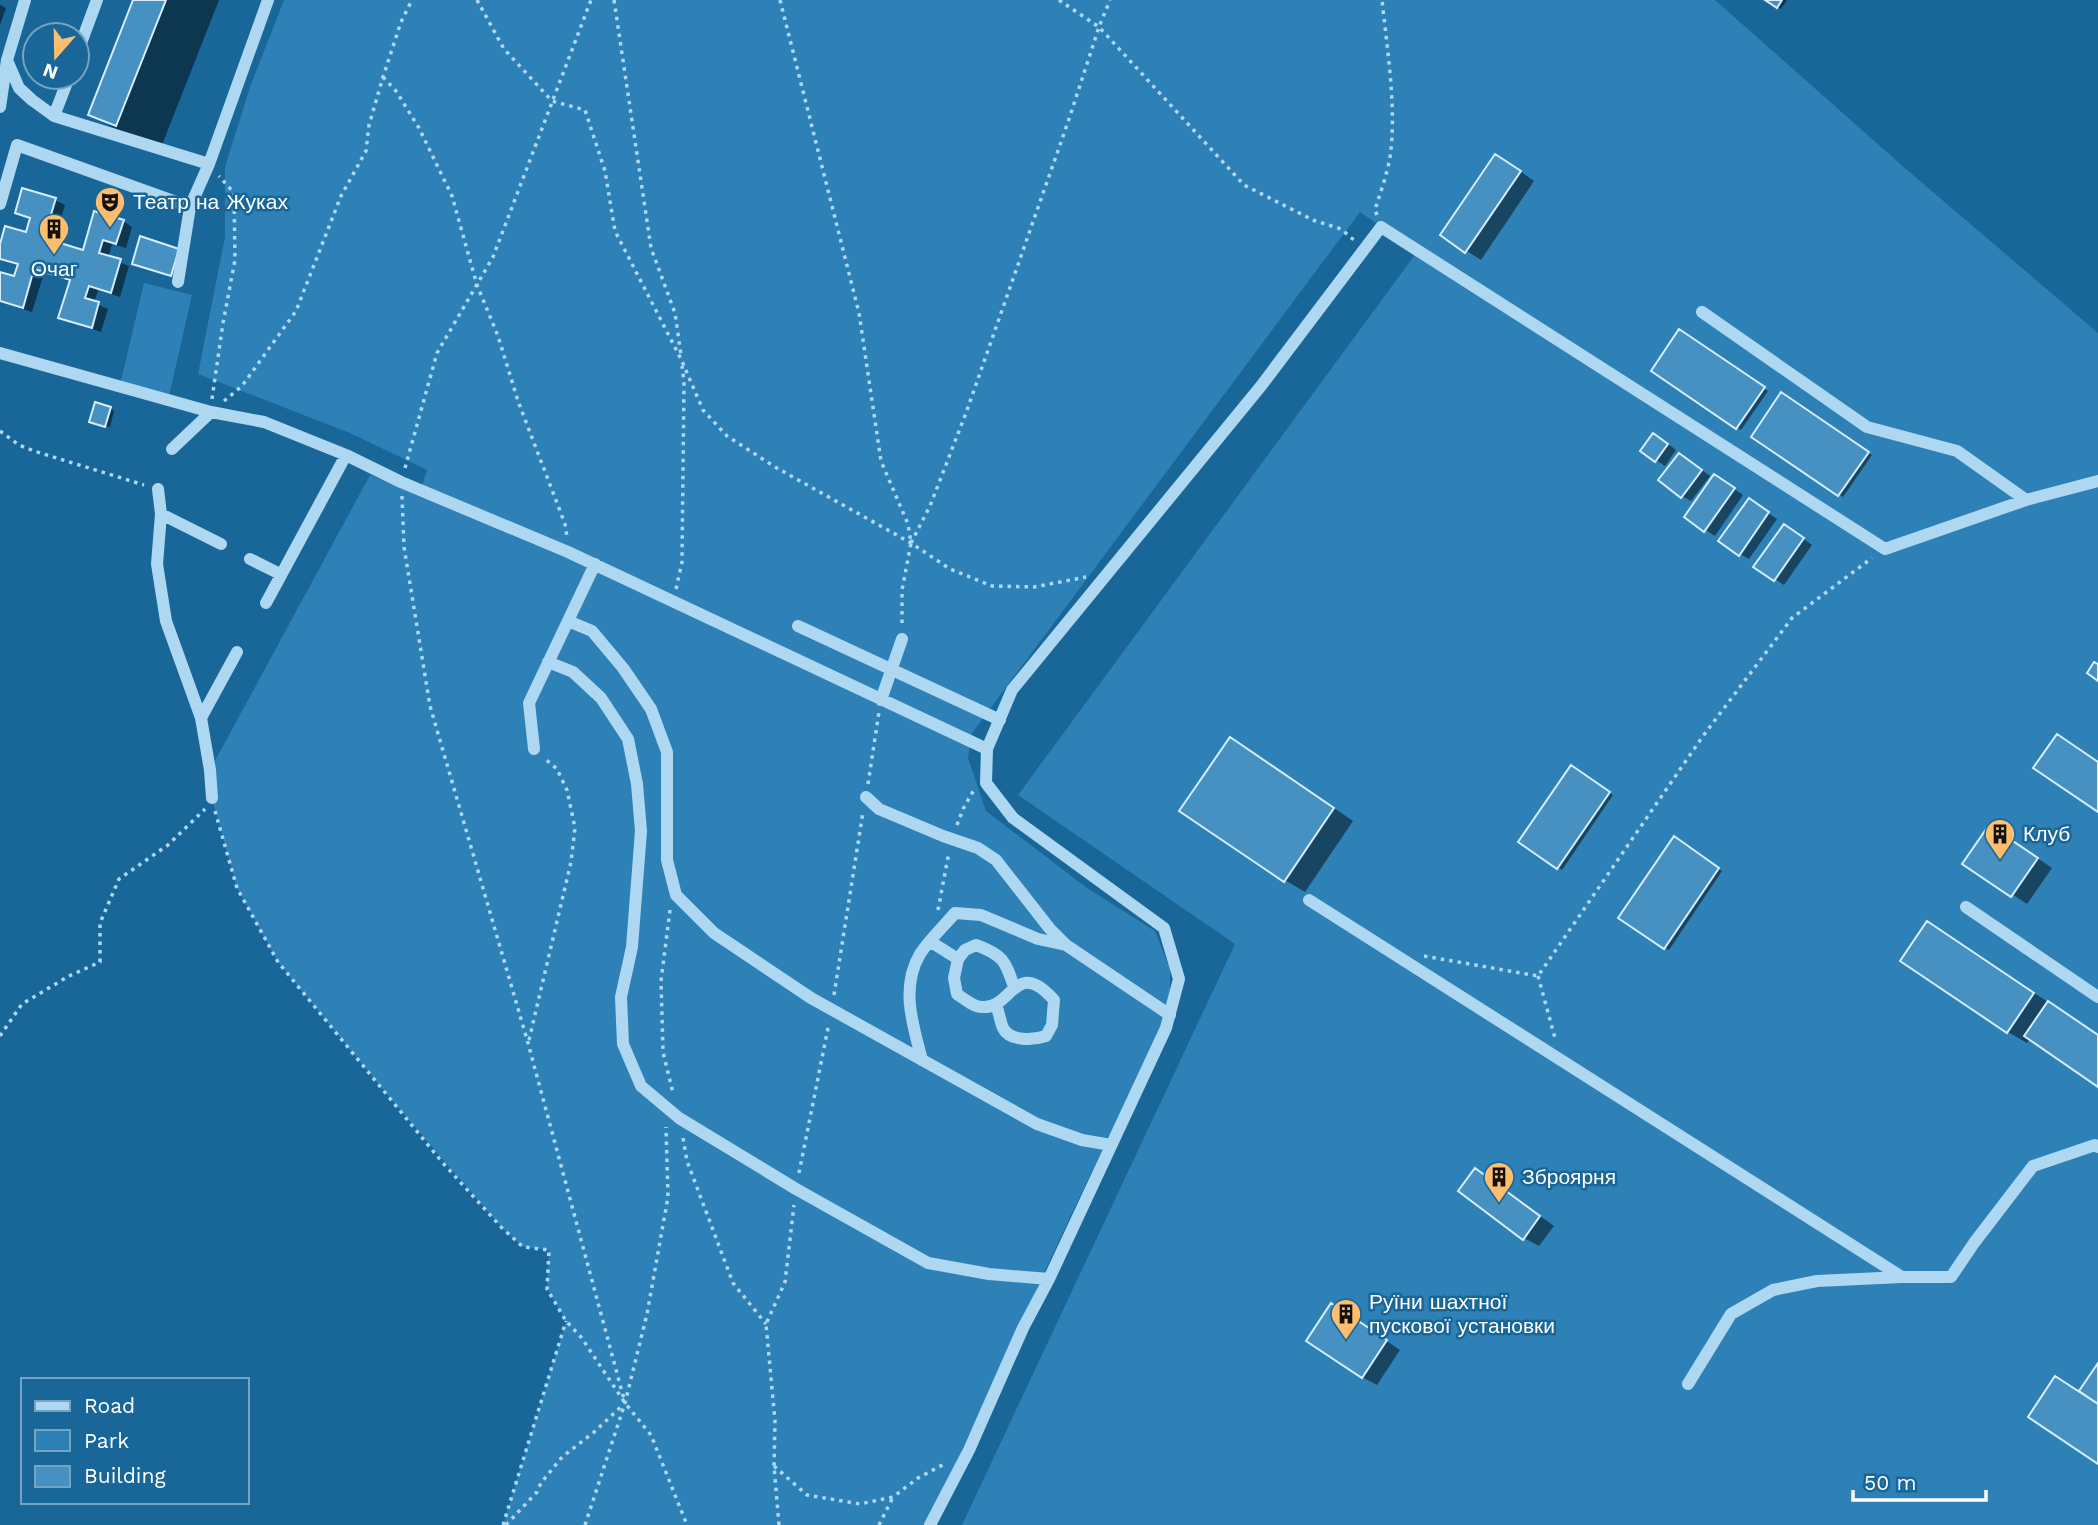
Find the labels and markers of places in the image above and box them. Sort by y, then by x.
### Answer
theatre icon: Театр на Жуках [93,185,127,229]
place label: Театр на Жуках [133,189,288,214]
building icon: Очаг [37,212,71,256]
place label: Очаг [31,256,78,281]
building icon: Клуб [1983,817,2017,861]
place label: Клуб [2023,821,2070,846]
building icon: Зброярня [1482,1160,1516,1204]
place label: Зброярня [1522,1164,1616,1189]
place label: Руїни шахтної пускової установки [1369,1289,1555,1338]
building icon: Руїни шахтної пускової установки [1329,1297,1363,1341]

